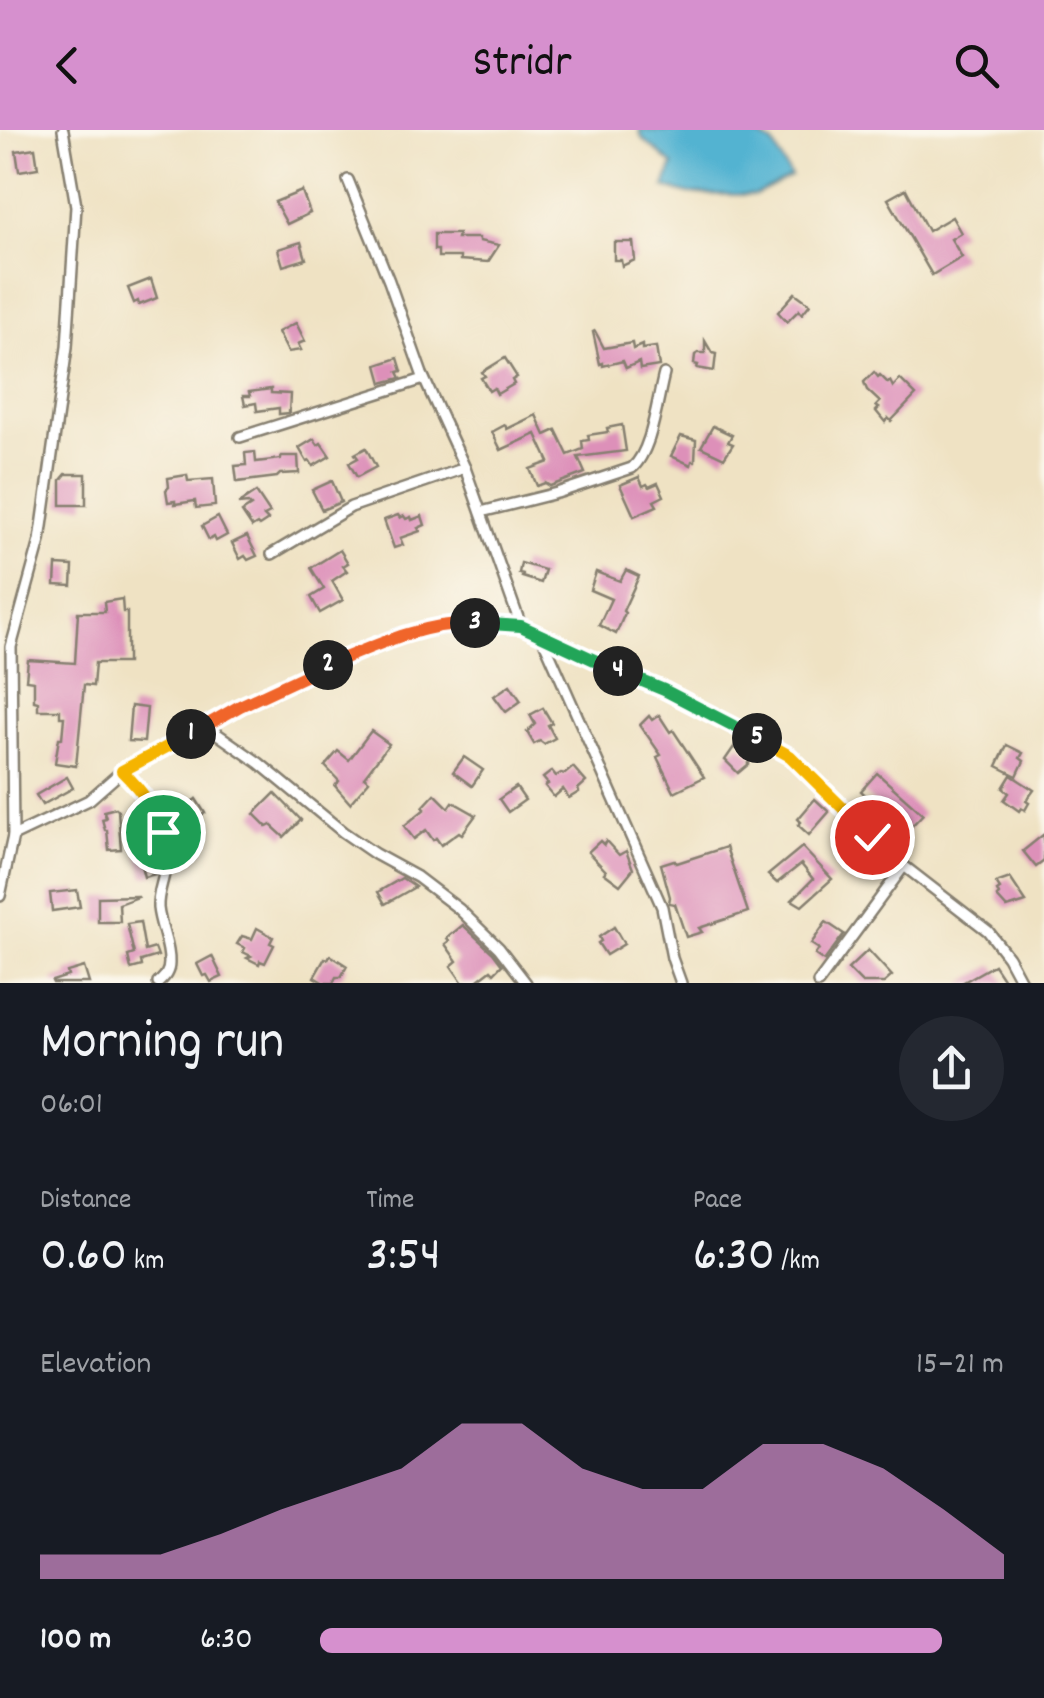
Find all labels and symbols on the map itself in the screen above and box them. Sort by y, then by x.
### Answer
pin: 3 [450,598,500,648]
pin: 2 [303,640,353,690]
pin: 4 [593,646,643,696]
pin: 1 [166,709,216,759]
pin: 5 [732,713,782,763]
pin [121,790,206,875]
pin [830,795,915,880]

